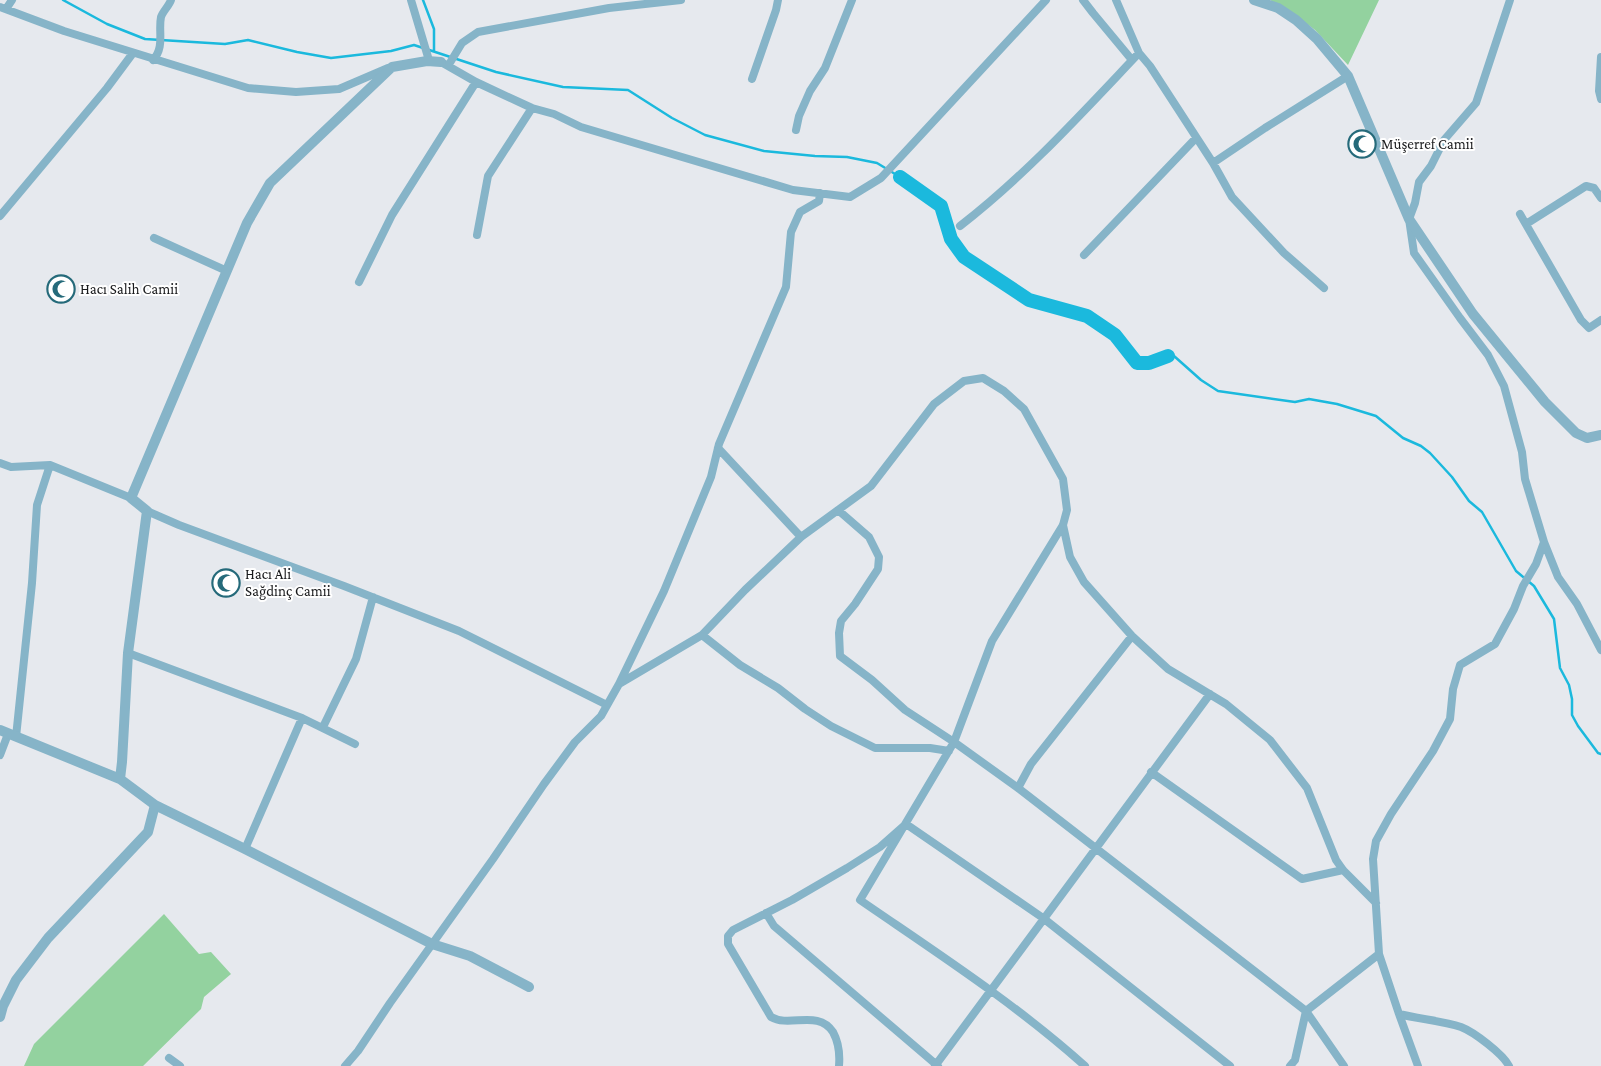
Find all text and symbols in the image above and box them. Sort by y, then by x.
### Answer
mosque icon: Müşerref Camii [1347,129,1377,159]
place label: Müşerref Camii [1381,136,1474,153]
mosque icon: Hacı Salih Camii [46,274,76,304]
place label: Hacı Salih Camii [80,281,178,297]
place label: Hacı Ali Sağdinç Camii [245,566,331,600]
mosque icon: Hacı Ali Sağdinç Camii [211,568,241,598]

